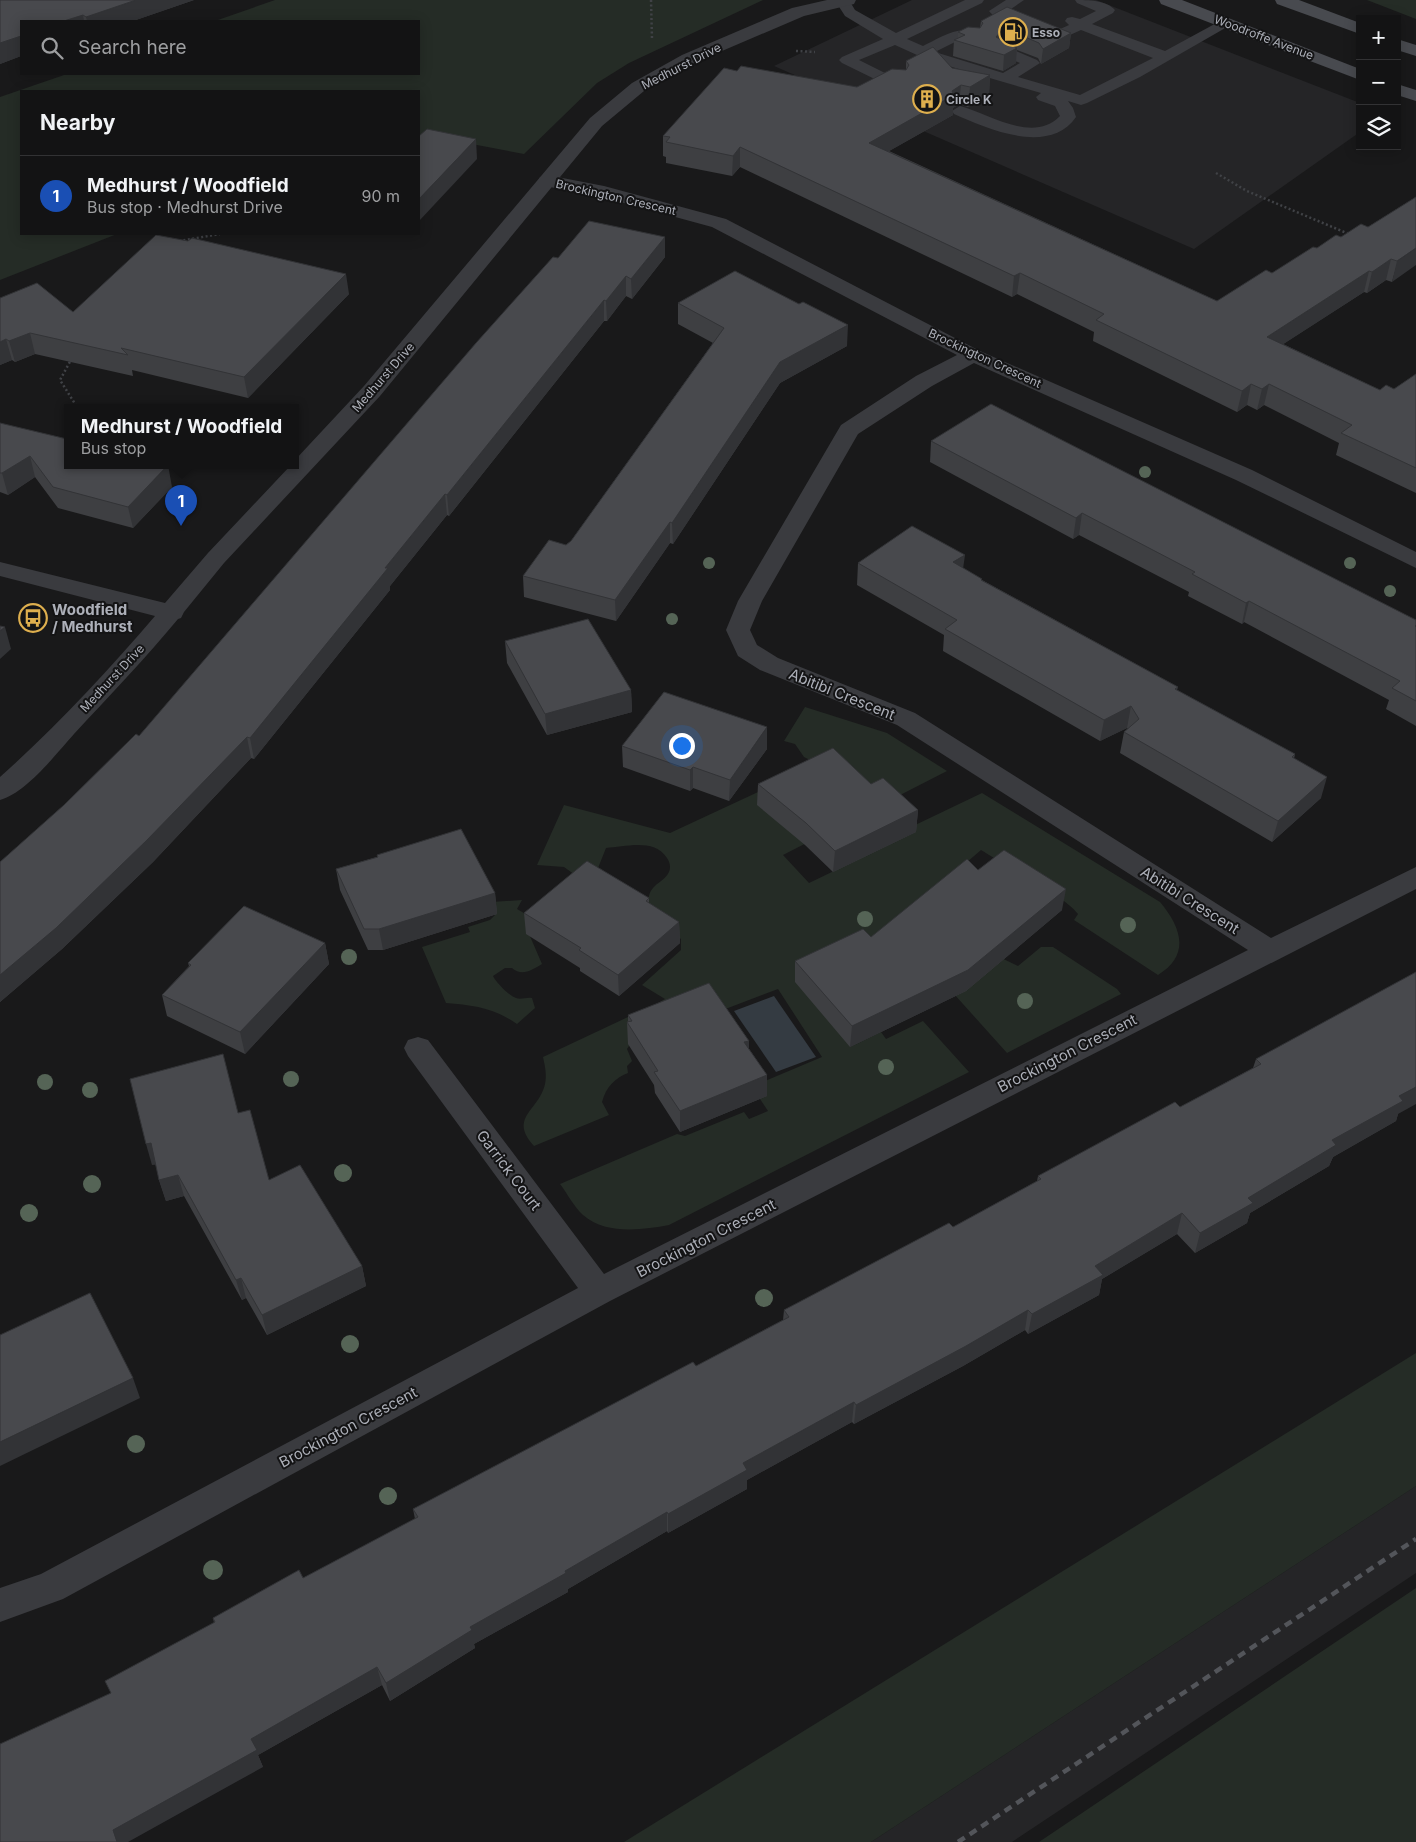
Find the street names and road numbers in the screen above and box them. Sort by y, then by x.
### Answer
street label: Woodroffe Avenue [1212,11,1316,63]
street label: Medhurst Drive [639,39,723,93]
street label: Brockington Crescent [554,176,678,218]
street label: Brockington Crescent [926,325,1044,391]
street label: Medhurst Drive [349,339,417,415]
street label: Medhurst Drive [77,641,147,715]
street label: Abitibi Crescent [786,664,898,724]
street label: Abitibi Crescent [1137,862,1243,938]
street label: Brockington Crescent [994,1010,1140,1096]
street label: Garrick Court [473,1126,545,1214]
street label: Brockington Crescent [633,1195,779,1281]
street label: Brockington Crescent [276,1383,420,1471]

